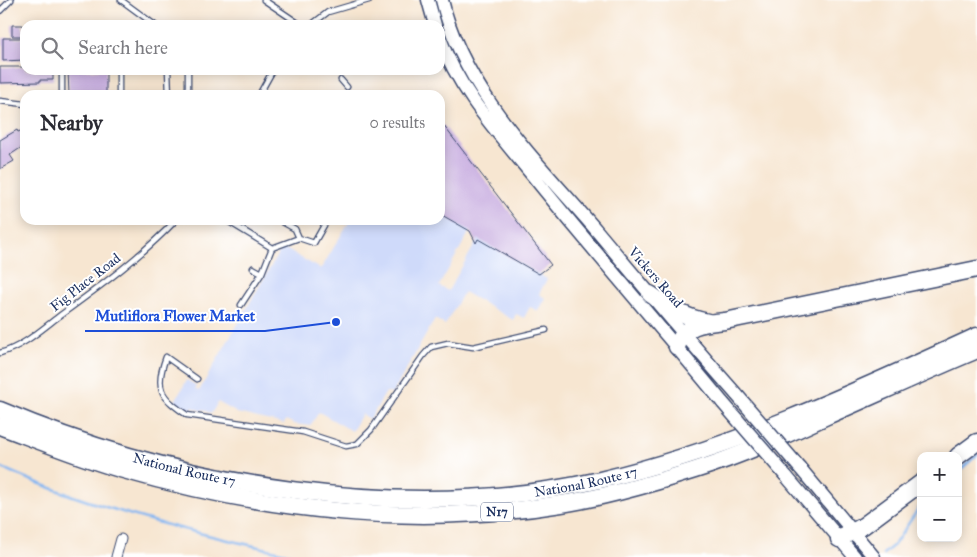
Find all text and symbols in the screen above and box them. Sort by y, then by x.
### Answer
search box [20,20,445,75]
icon: search [38,34,66,62]
text: Search here [78,36,168,59]
text: Nearby [40,110,103,136]
text: 0 results [370,113,425,132]
street label: Vickers Road [624,243,687,311]
street label: Fig Place Road [47,250,124,315]
callout: Mutliflora Flower Market [85,301,265,331]
text: Mutliflora Flower Market [95,307,256,325]
street label: National Route 17 [131,449,237,490]
map controls [917,452,962,542]
button: + [917,452,962,497]
street label: National Route 17 [533,463,639,501]
button: − [917,497,962,542]
road number: N17 [481,502,513,522]

